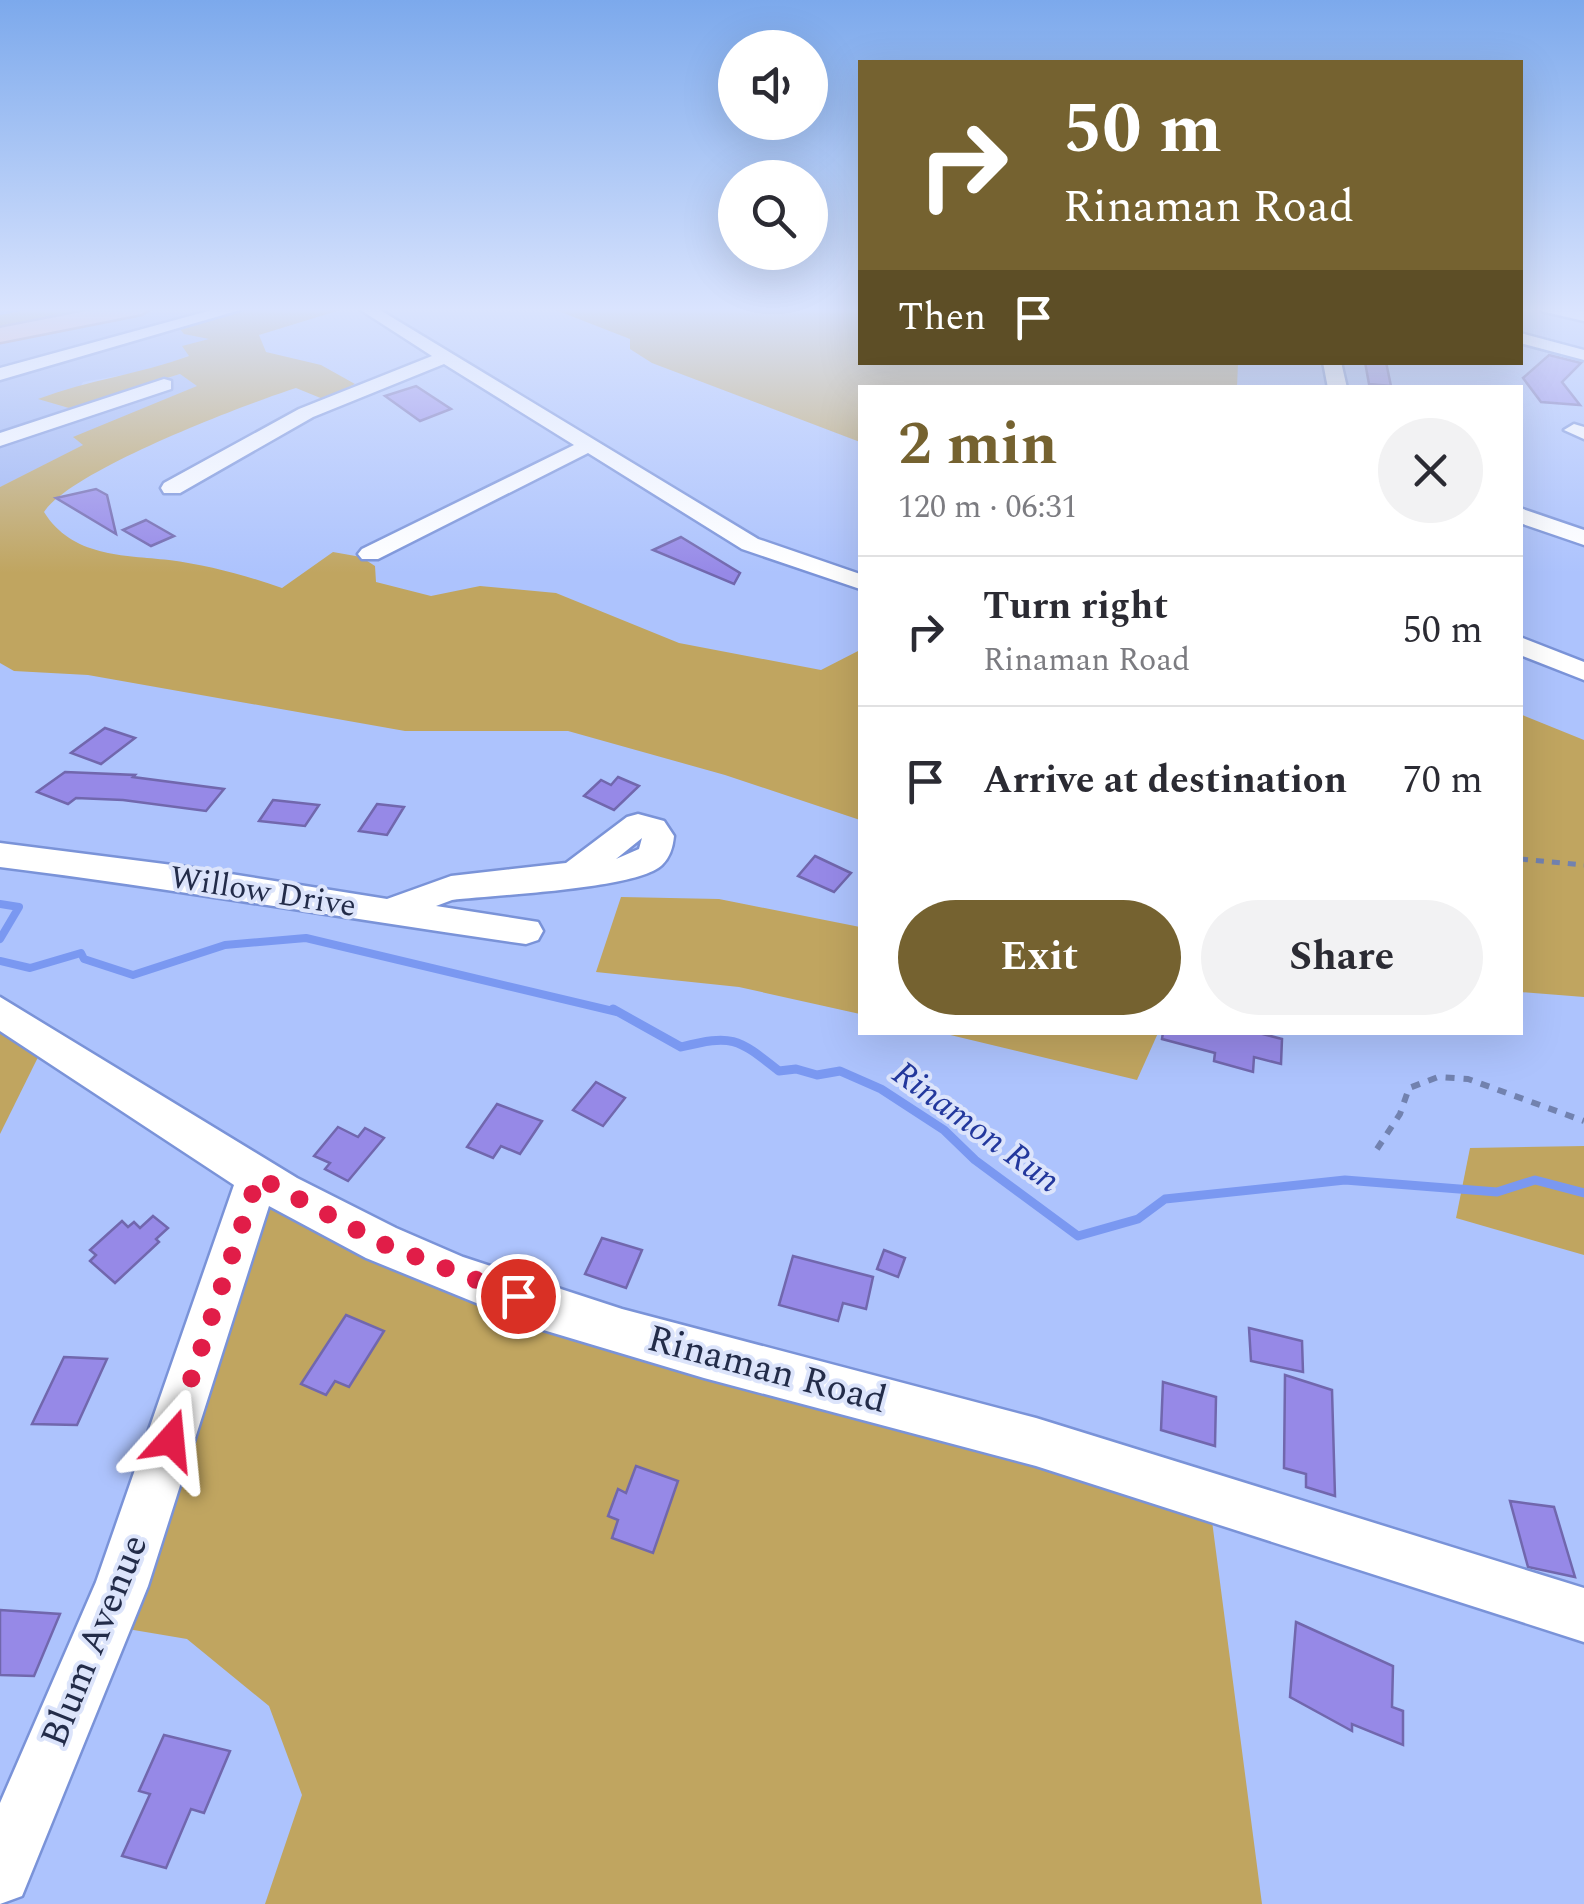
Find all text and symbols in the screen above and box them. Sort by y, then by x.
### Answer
map controls [718,30,828,270]
button: sound [718,30,828,140]
text: 50 m [1063,77,1222,183]
icon: right [898,100,1028,230]
button: search [718,160,828,270]
text: Rinaman Road [1063,173,1354,242]
text: Then [898,289,986,347]
icon: arrive [1006,290,1061,345]
text: 2 min [898,399,1058,491]
button: close [1378,418,1483,523]
text: 120 m · 06:31 [898,483,1078,532]
text: Turn right [983,578,1168,636]
text: 50 m [1403,602,1483,660]
icon: right [898,604,953,659]
text: Rinaman Road [983,636,1190,685]
text: Arrive at destination [983,752,1347,810]
text: 70 m [1403,752,1483,810]
icon: arrive [898,754,953,809]
street label: Willow Drive [166,853,360,931]
button: Exit [898,900,1181,1015]
button: Share [1201,900,1483,1015]
water label: Rinamon Run [881,1048,1071,1206]
pin [476,1254,561,1339]
icon: arrive [491,1269,546,1324]
street label: Rinaman Road [641,1310,893,1430]
position arrow [119,1388,223,1492]
street label: Blum Avenue [26,1526,164,1756]

